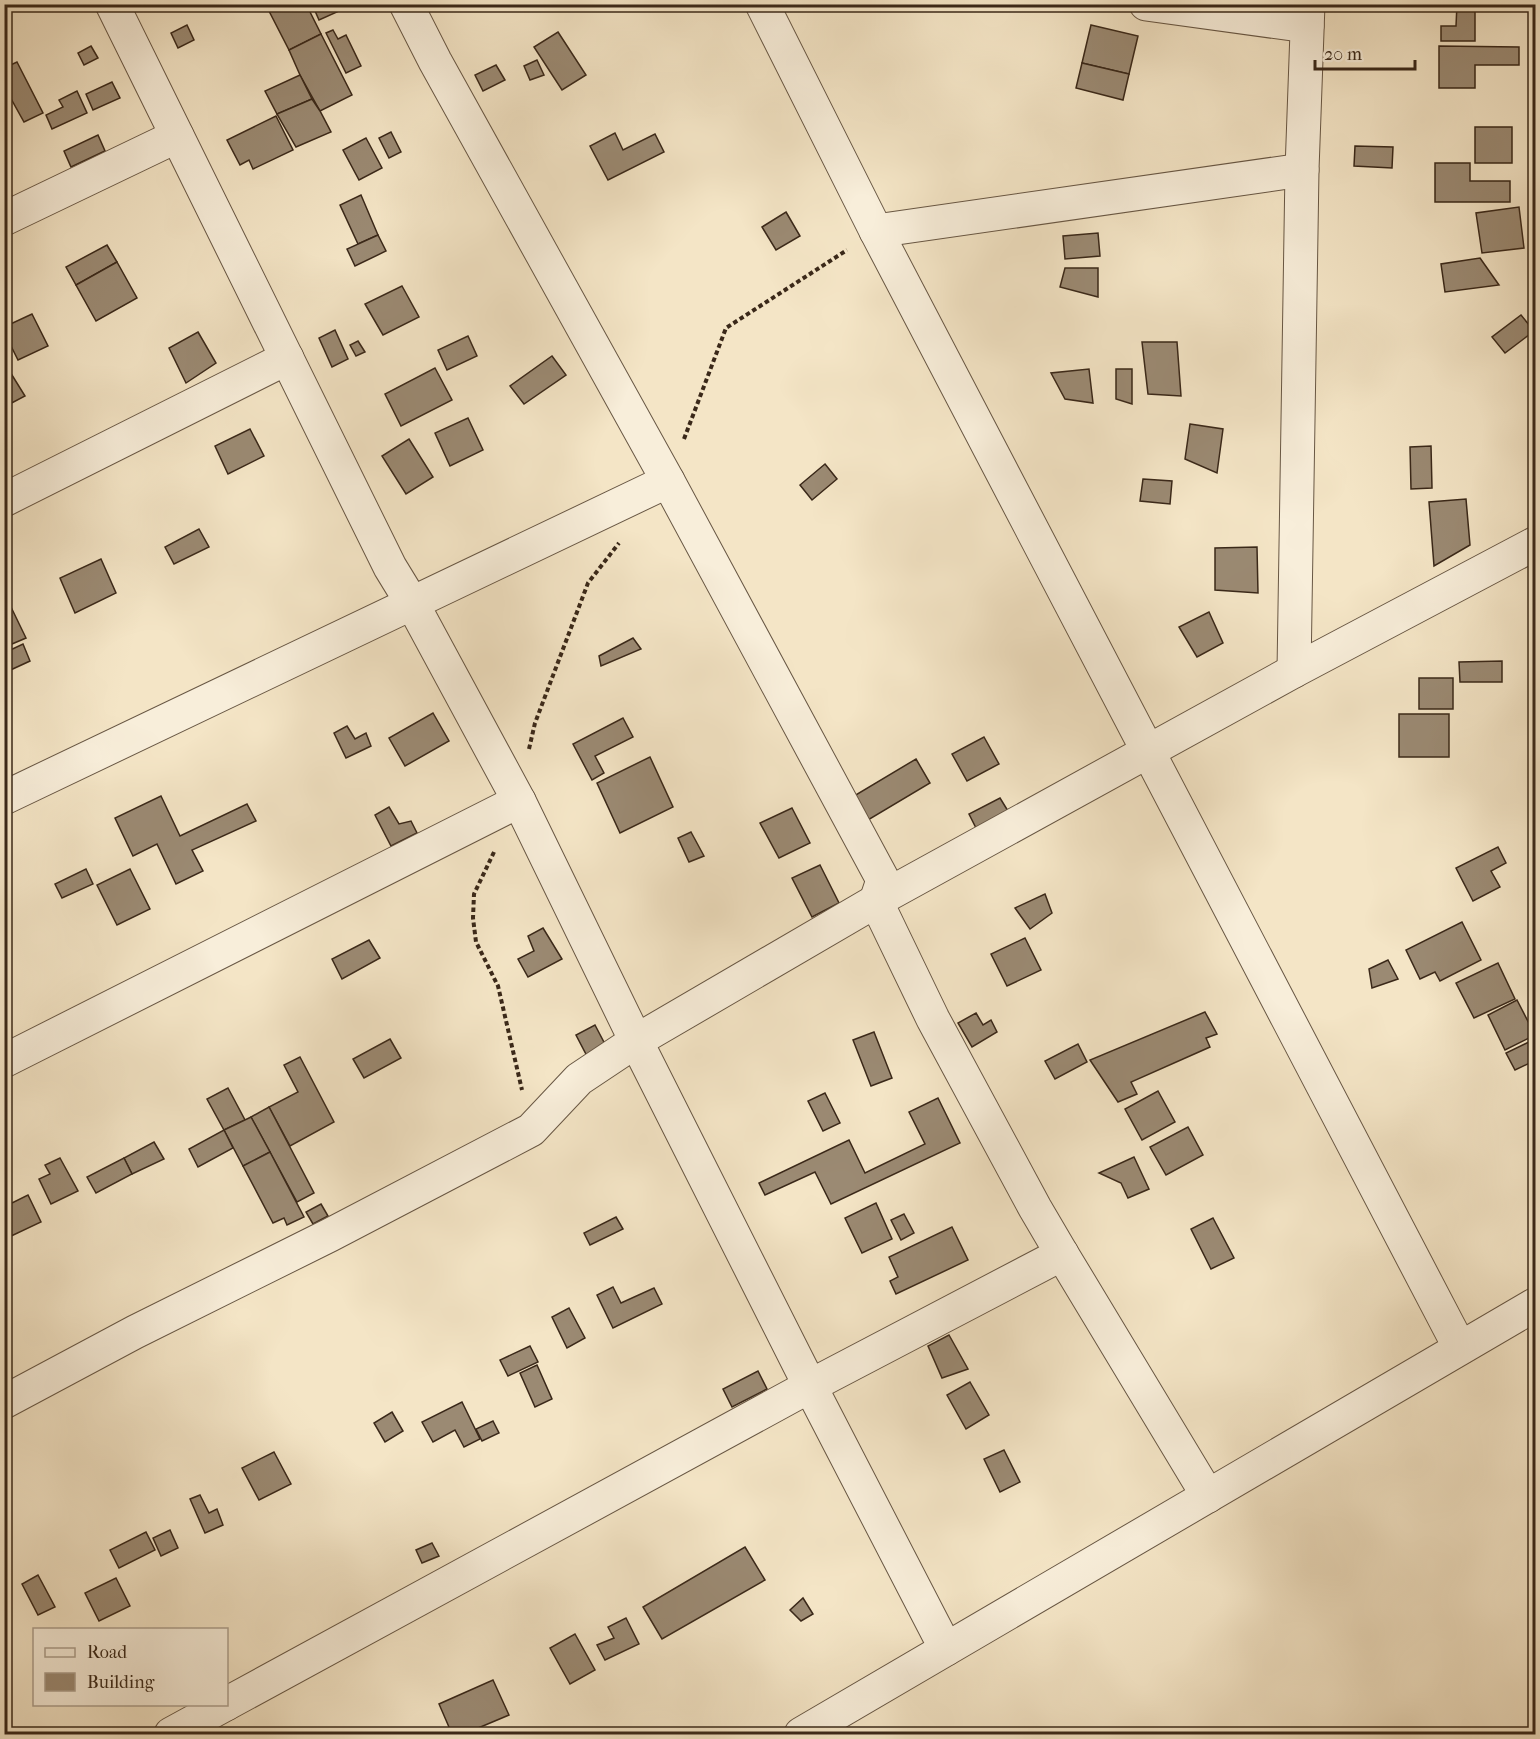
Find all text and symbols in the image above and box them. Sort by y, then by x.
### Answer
scale bar [1315,33,1416,71]
text: 20 m [1324,44,1362,65]
legend [33,1628,228,1706]
text: Road [87,1642,127,1663]
text: Building [87,1672,155,1693]

